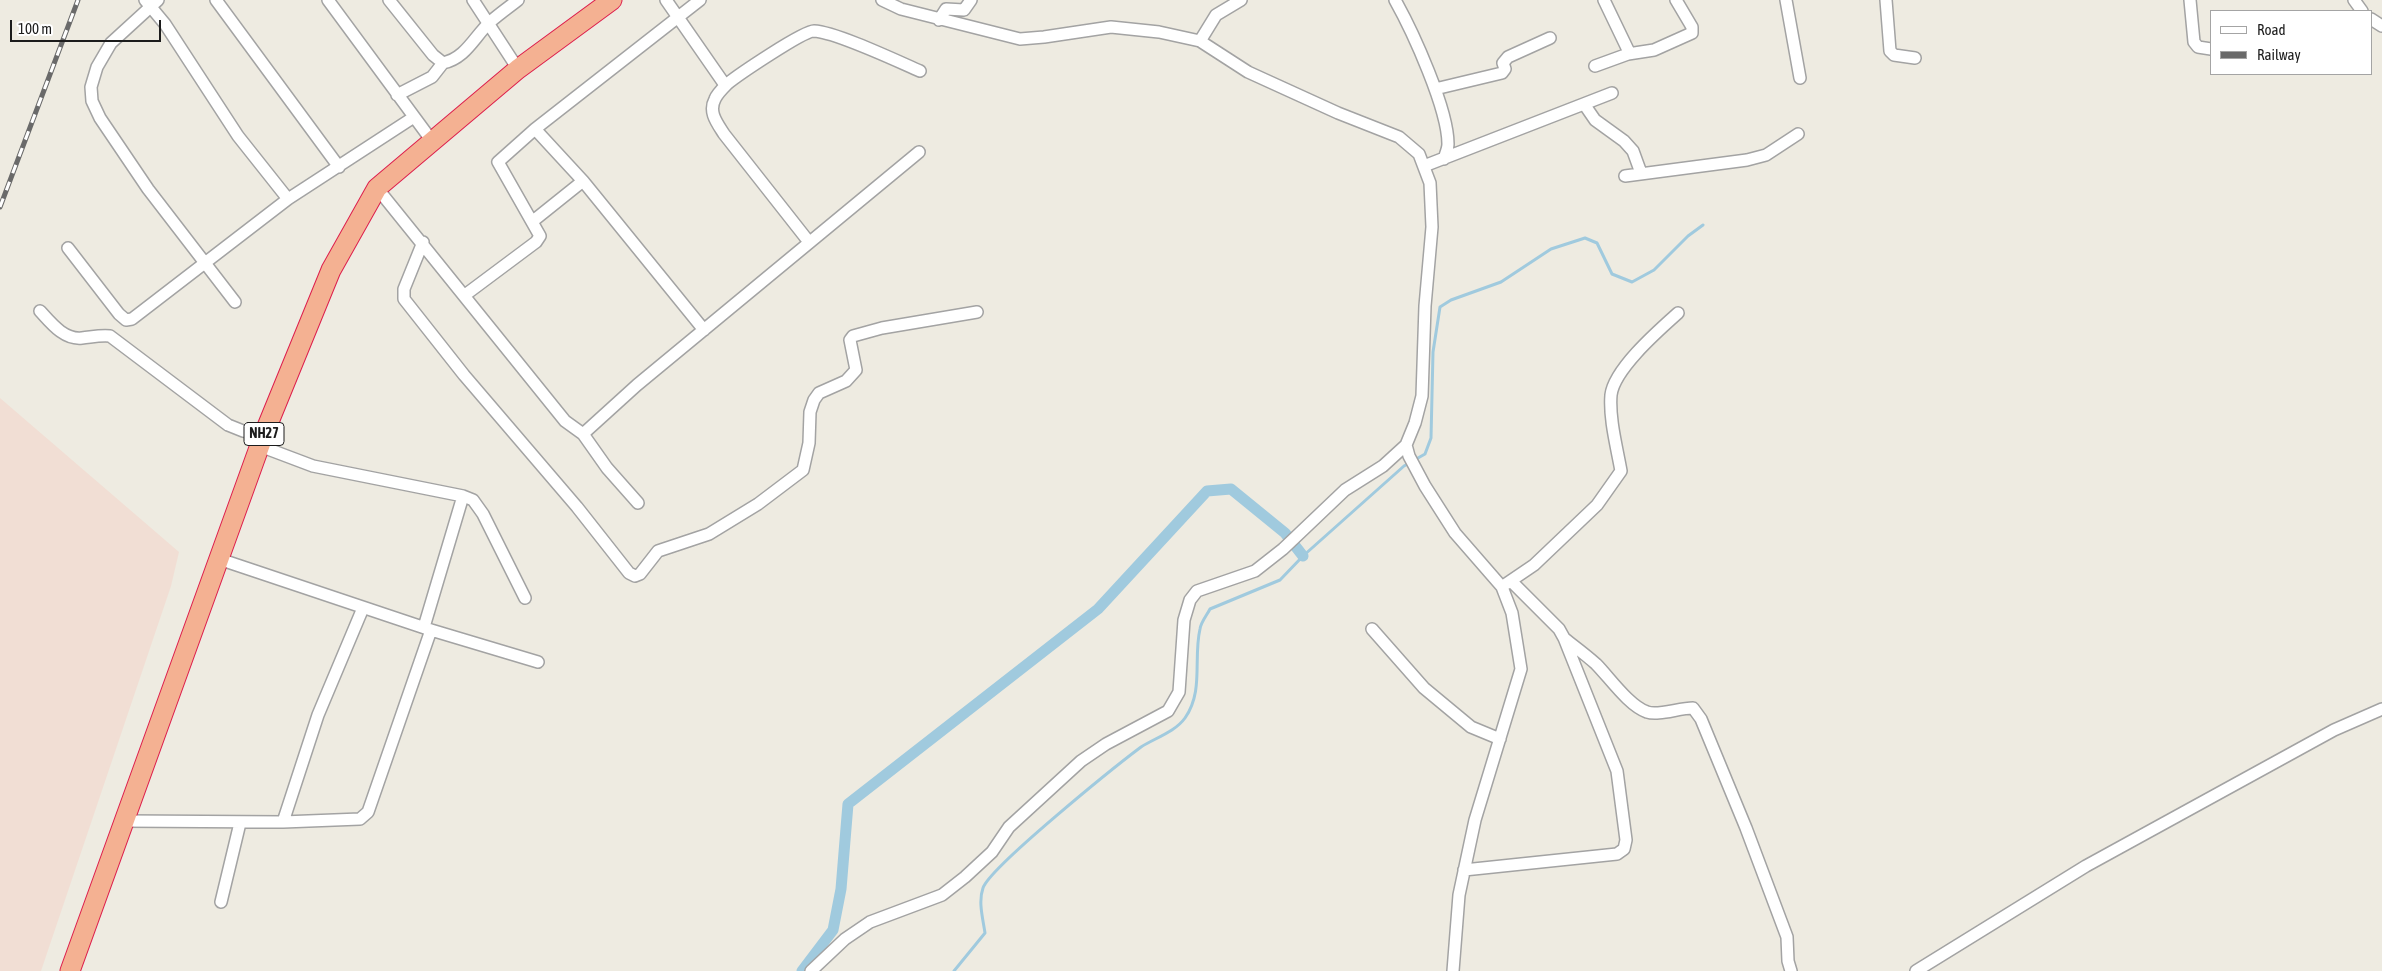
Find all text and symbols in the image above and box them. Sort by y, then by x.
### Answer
scale bar [12,10,164,42]
legend [2210,10,2372,75]
text: 100 m [18,20,52,37]
text: Road [2257,21,2286,38]
text: Railway [2257,46,2301,63]
road number: NH27 [244,422,284,446]

